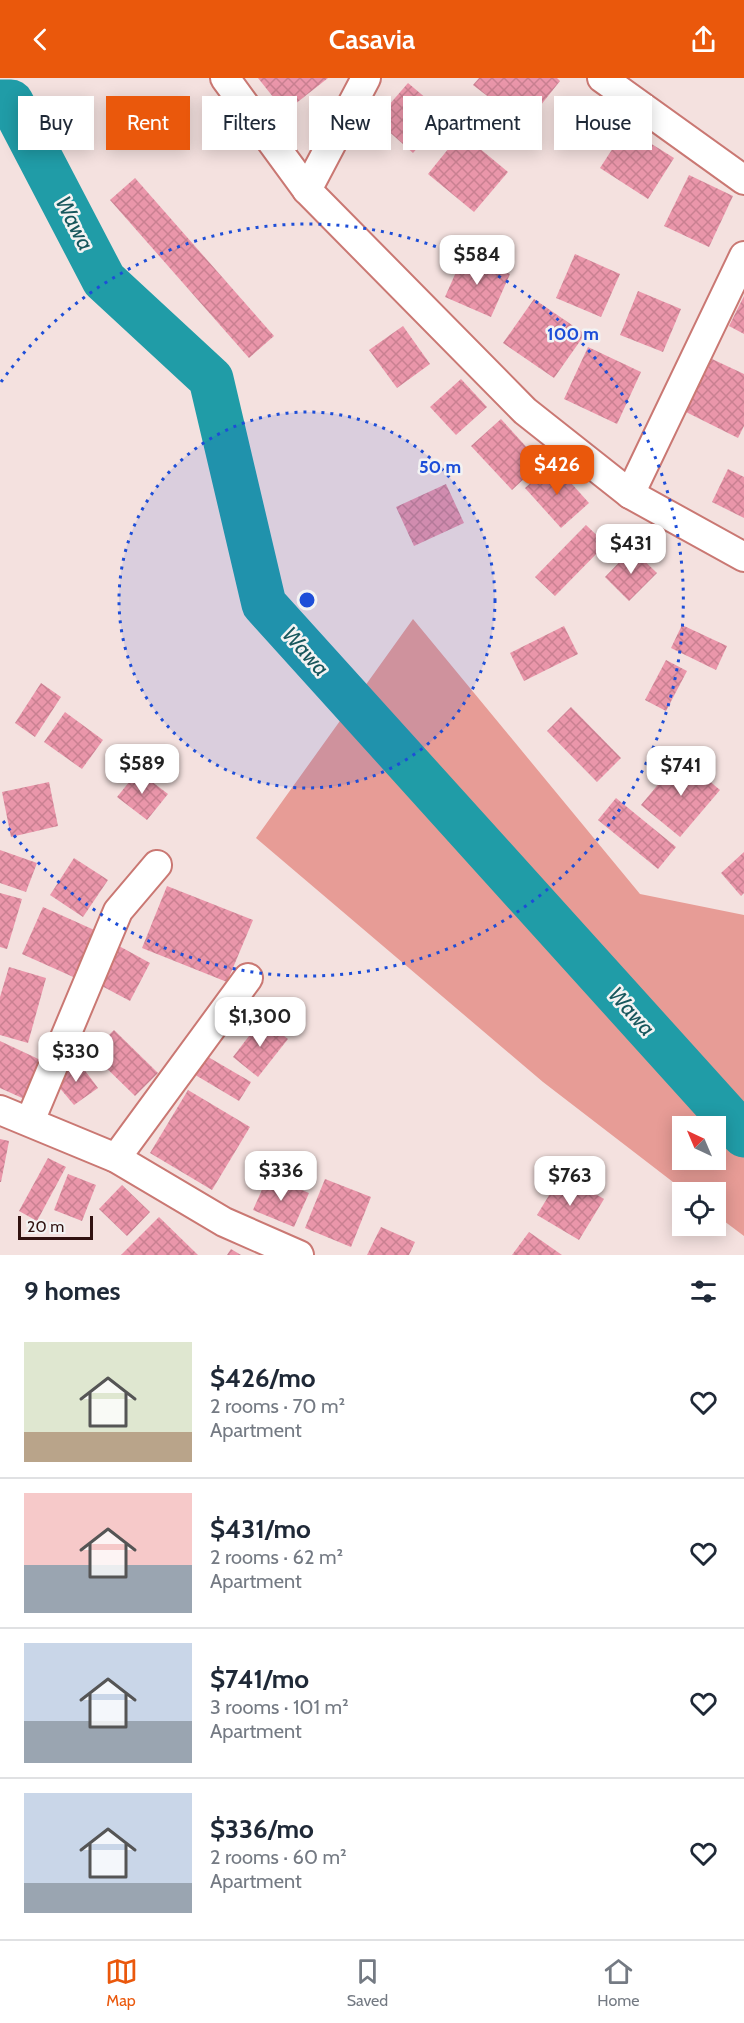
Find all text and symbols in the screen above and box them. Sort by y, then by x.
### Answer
icon: back [24,23,57,56]
text: Casavia [329,23,415,56]
icon: share [687,23,720,56]
chip: Buy [18,96,94,150]
chip: Rent [106,96,190,150]
chip: Filters [202,96,297,150]
chip: New [309,96,391,150]
chip: Apartment [403,96,542,150]
chip: House [554,96,652,150]
water label: Wawa [50,192,100,255]
pin: $584 [441,235,513,286]
text: $584 [454,242,500,266]
text: 100 m [547,323,599,345]
pin: $426 [521,445,593,496]
text: $426 [534,452,580,476]
text: 50 m [419,456,461,478]
pin: $431 [595,524,667,575]
text: $431 [610,531,652,555]
centre of rings [297,590,317,610]
water label: Wawa [277,621,335,682]
pin: $589 [106,744,178,795]
pin: $741 [645,746,717,797]
text: $589 [119,751,165,775]
text: $741 [661,753,701,777]
water label: Wawa [603,981,661,1042]
pin: $1,300 [211,997,309,1048]
text: $1,300 [229,1004,291,1028]
pin: $330 [40,1032,112,1083]
text: $330 [52,1039,100,1063]
north arrow [672,1116,726,1170]
map controls [672,1116,726,1236]
pin: $336 [245,1151,317,1202]
pin: $763 [534,1156,606,1207]
text: $336 [259,1158,303,1182]
text: $763 [548,1163,592,1187]
button: locate [672,1182,726,1236]
scale bar [18,1213,93,1240]
text: 20 m [27,1217,64,1236]
text: 9 homes [24,1275,121,1307]
icon: filters [687,1275,720,1308]
text: $426/mo [210,1362,316,1394]
icon: home [72,1366,144,1438]
icon: heart [687,1386,720,1419]
text: 2 rooms · 70 m² [210,1394,345,1418]
text: Apartment [210,1418,302,1442]
text: $431/mo [210,1513,311,1545]
icon: home [72,1517,144,1589]
icon: heart [687,1537,720,1570]
text: 2 rooms · 62 m² [210,1545,343,1569]
text: Apartment [210,1569,302,1593]
text: $741/mo [210,1663,309,1695]
icon: home [72,1667,144,1739]
icon: heart [687,1687,720,1720]
text: 3 rooms · 101 m² [210,1695,349,1719]
text: Apartment [210,1719,302,1743]
text: $336/mo [210,1813,314,1845]
icon: home [72,1817,144,1889]
icon: heart [687,1837,720,1870]
text: 2 rooms · 60 m² [210,1845,347,1869]
text: Apartment [210,1869,302,1893]
tab: Map [105,1955,138,2010]
tab: Saved [347,1955,388,2010]
tab: Home [597,1955,639,2010]

